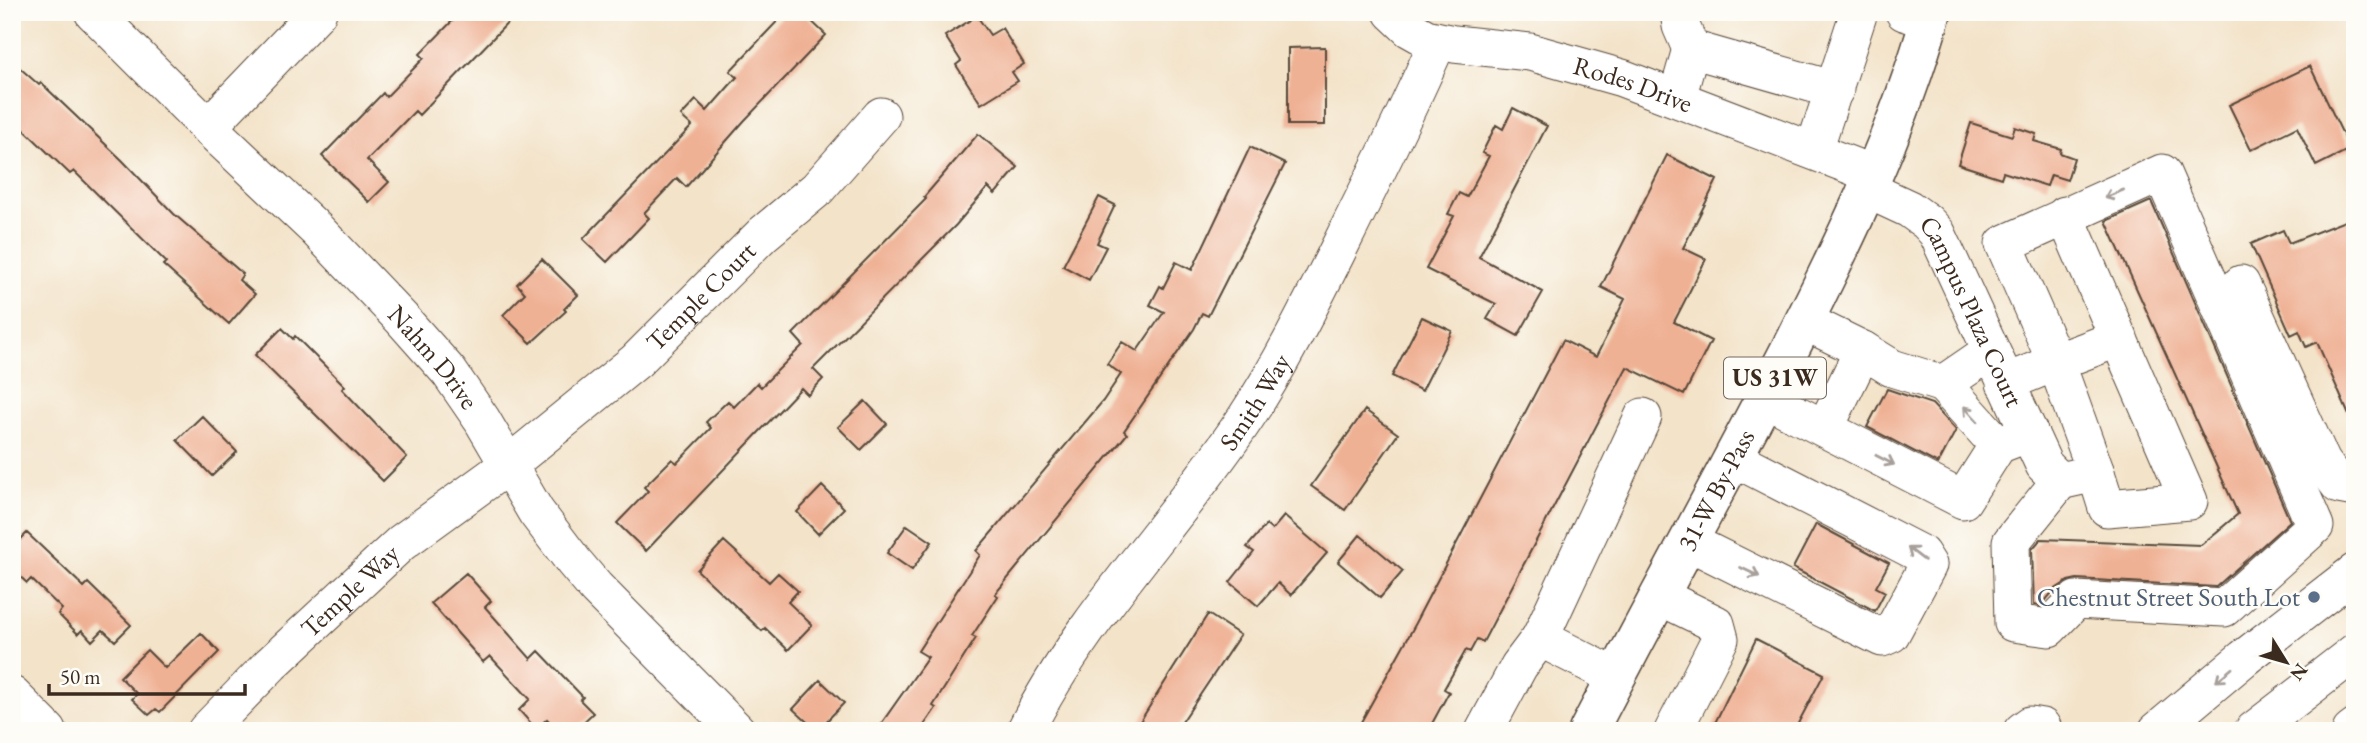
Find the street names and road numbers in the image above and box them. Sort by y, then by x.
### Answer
street label: Rodes Drive [1570,48,1697,120]
street label: Campus Plaza Court [1912,208,2032,412]
street label: Temple Court [639,234,763,358]
street label: Nahm Drive [380,298,486,416]
street label: Smith Way [1212,347,1298,457]
road number: US 31W [1724,358,1826,398]
street label: 31-W By-Pass [1670,423,1762,557]
street label: Temple Way [293,536,407,645]

